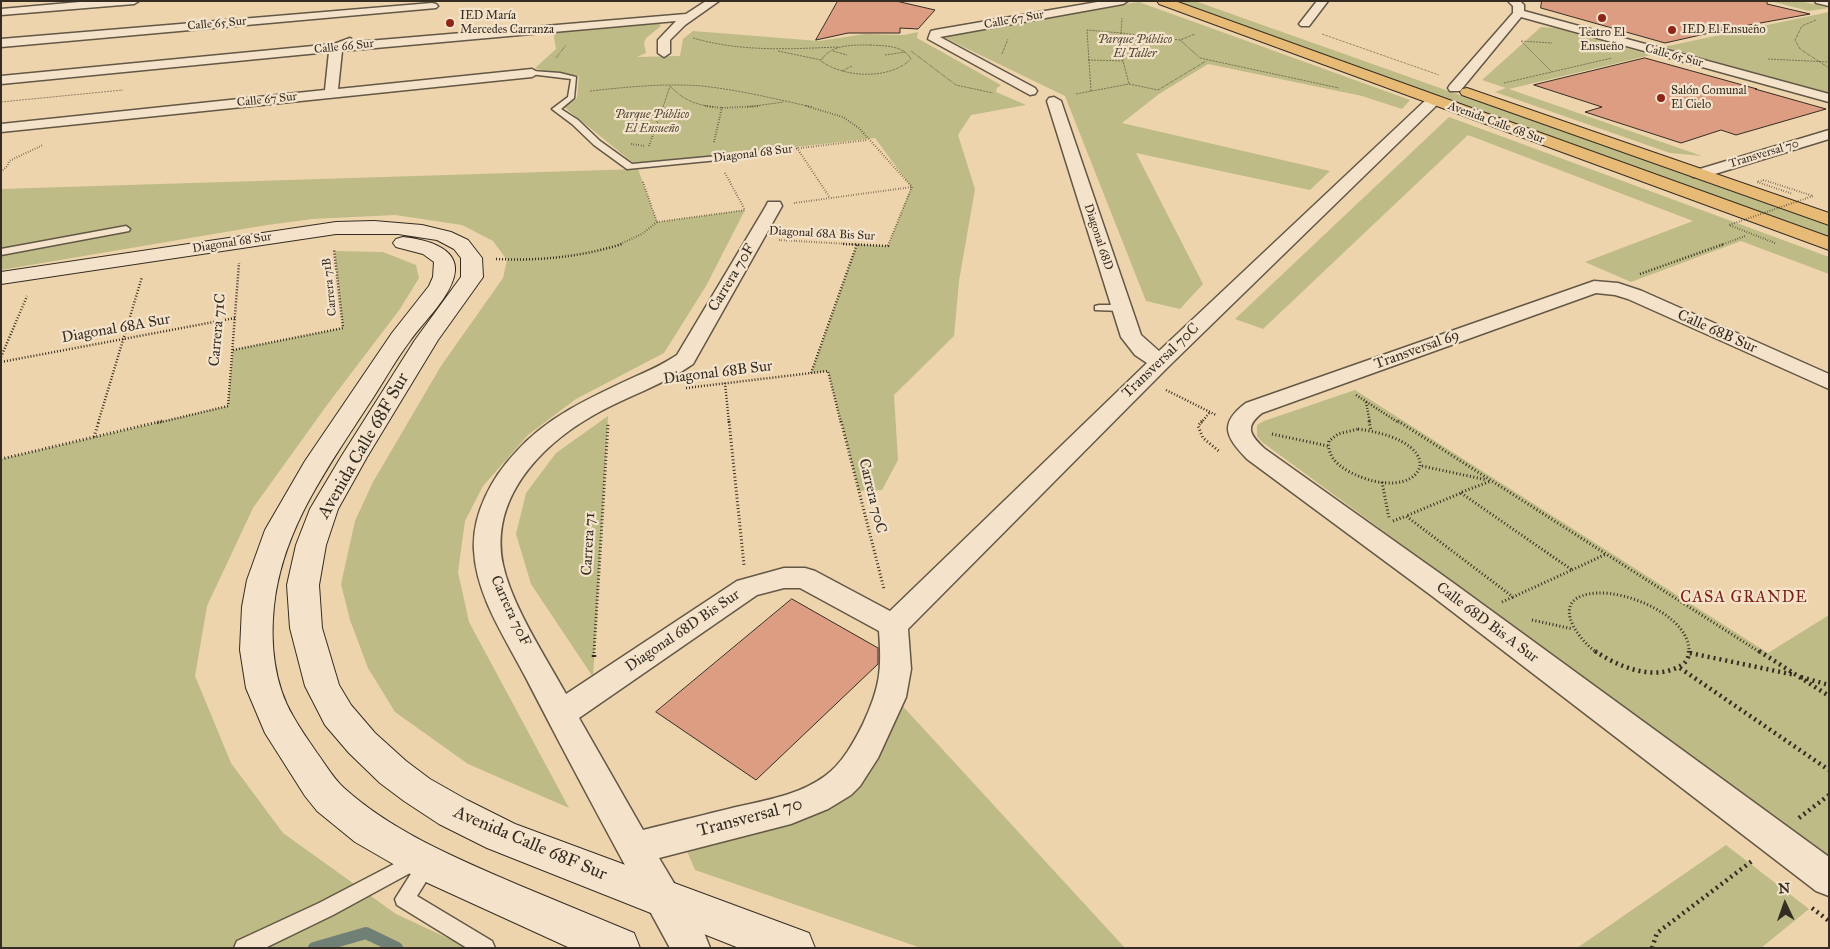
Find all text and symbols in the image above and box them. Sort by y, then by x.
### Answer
street label: Calle 67 Sur [983,8,1045,32]
place label: IED María Mercedes Carranza [460,9,554,37]
marker: Teatro El Ensueño [1596,12,1608,24]
street label: Calle 65 Sur [187,14,247,34]
marker: IED María Mercedes Carranza [444,17,456,29]
place label: IED El Ensueño [1682,23,1766,37]
marker: IED El Ensueño [1666,24,1678,36]
place label: Teatro El Ensueño [1579,26,1625,54]
park label: Parque Público El Taller [1098,33,1172,61]
street label: Calle 66 Sur [313,37,375,57]
street label: Calle 65 Sur [1643,41,1705,71]
place label: Salón Comunal El Cielo [1671,84,1747,112]
street label: Calle 67 Sur [236,90,298,110]
marker: Salón Comunal El Cielo [1655,92,1667,104]
street label: Avenida Calle 68 Sur [1446,99,1546,147]
park label: Parque Público El Ensueño [615,108,689,136]
street label: Transversal 70 [1727,137,1801,171]
street label: Diagonal 68 Sur [712,142,794,166]
street label: Diagonal 68D [1080,202,1116,272]
street label: Diagonal 68A Bis Sur [769,224,875,244]
street label: Diagonal 68 Sur [191,230,273,256]
street label: Carrera 70F [705,241,759,315]
street label: Carrera 71B [320,257,340,317]
street label: Carrera 71C [206,293,230,367]
street label: Calle 68B Sur [1674,306,1760,358]
street label: Diagonal 68A Sur [60,311,172,347]
street label: Transversal 70C [1119,320,1203,402]
street label: Transversal 69 [1372,326,1462,374]
street label: Diagonal 68B Sur [662,357,774,389]
street label: Avenida Calle 68F Sur [314,369,414,523]
street label: Carrera 70C [854,457,890,535]
street label: Carrera 71 [578,512,600,576]
street label: Carrera 70F [486,573,534,649]
street label: Calle 68D Bis A Sur [1432,579,1542,667]
street label: Diagonal 68D Bis Sur [622,586,744,676]
district label: CASA GRANDE [1679,588,1809,608]
street label: Transversal 70 [695,794,805,842]
street label: Avenida Calle 68F Sur [450,802,610,886]
north arrow [1760,879,1810,929]
text: N [1778,880,1791,897]

